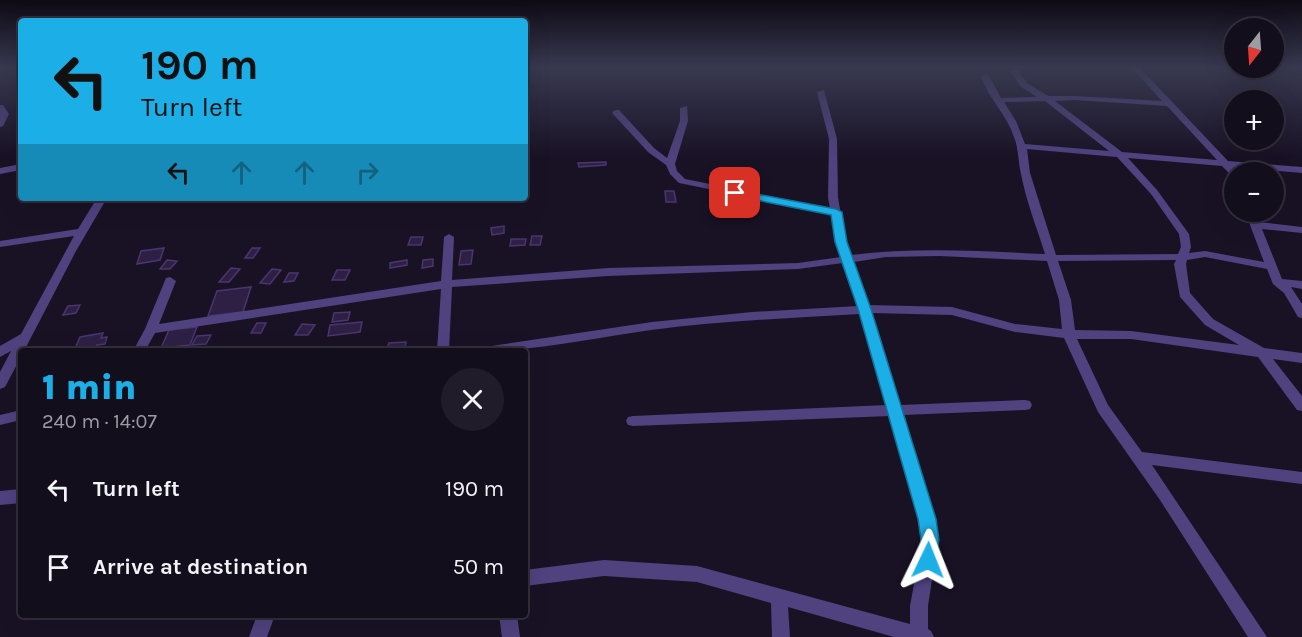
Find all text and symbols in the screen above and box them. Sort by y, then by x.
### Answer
north arrow [1224,18,1284,78]
map controls [1224,18,1284,222]
text: 190 m [141,40,259,90]
icon: left [42,42,120,120]
button: + [1224,90,1284,150]
text: Turn left [141,91,242,123]
icon: left [162,156,195,189]
icon: ahead [225,156,258,189]
icon: ahead [288,156,321,189]
icon: right [351,156,384,189]
button: − [1224,162,1284,222]
pin [709,167,760,218]
icon: arrive [718,176,751,209]
text: 1 min [42,366,136,408]
button: close [441,368,504,431]
text: 240 m · 14:07 [42,410,157,433]
icon: left [42,473,75,506]
text: Turn left [93,476,180,502]
text: 190 m [445,476,504,502]
position arrow [896,528,960,592]
icon: arrive [42,551,75,584]
text: Arrive at destination [93,554,308,580]
text: 50 m [453,554,504,580]

